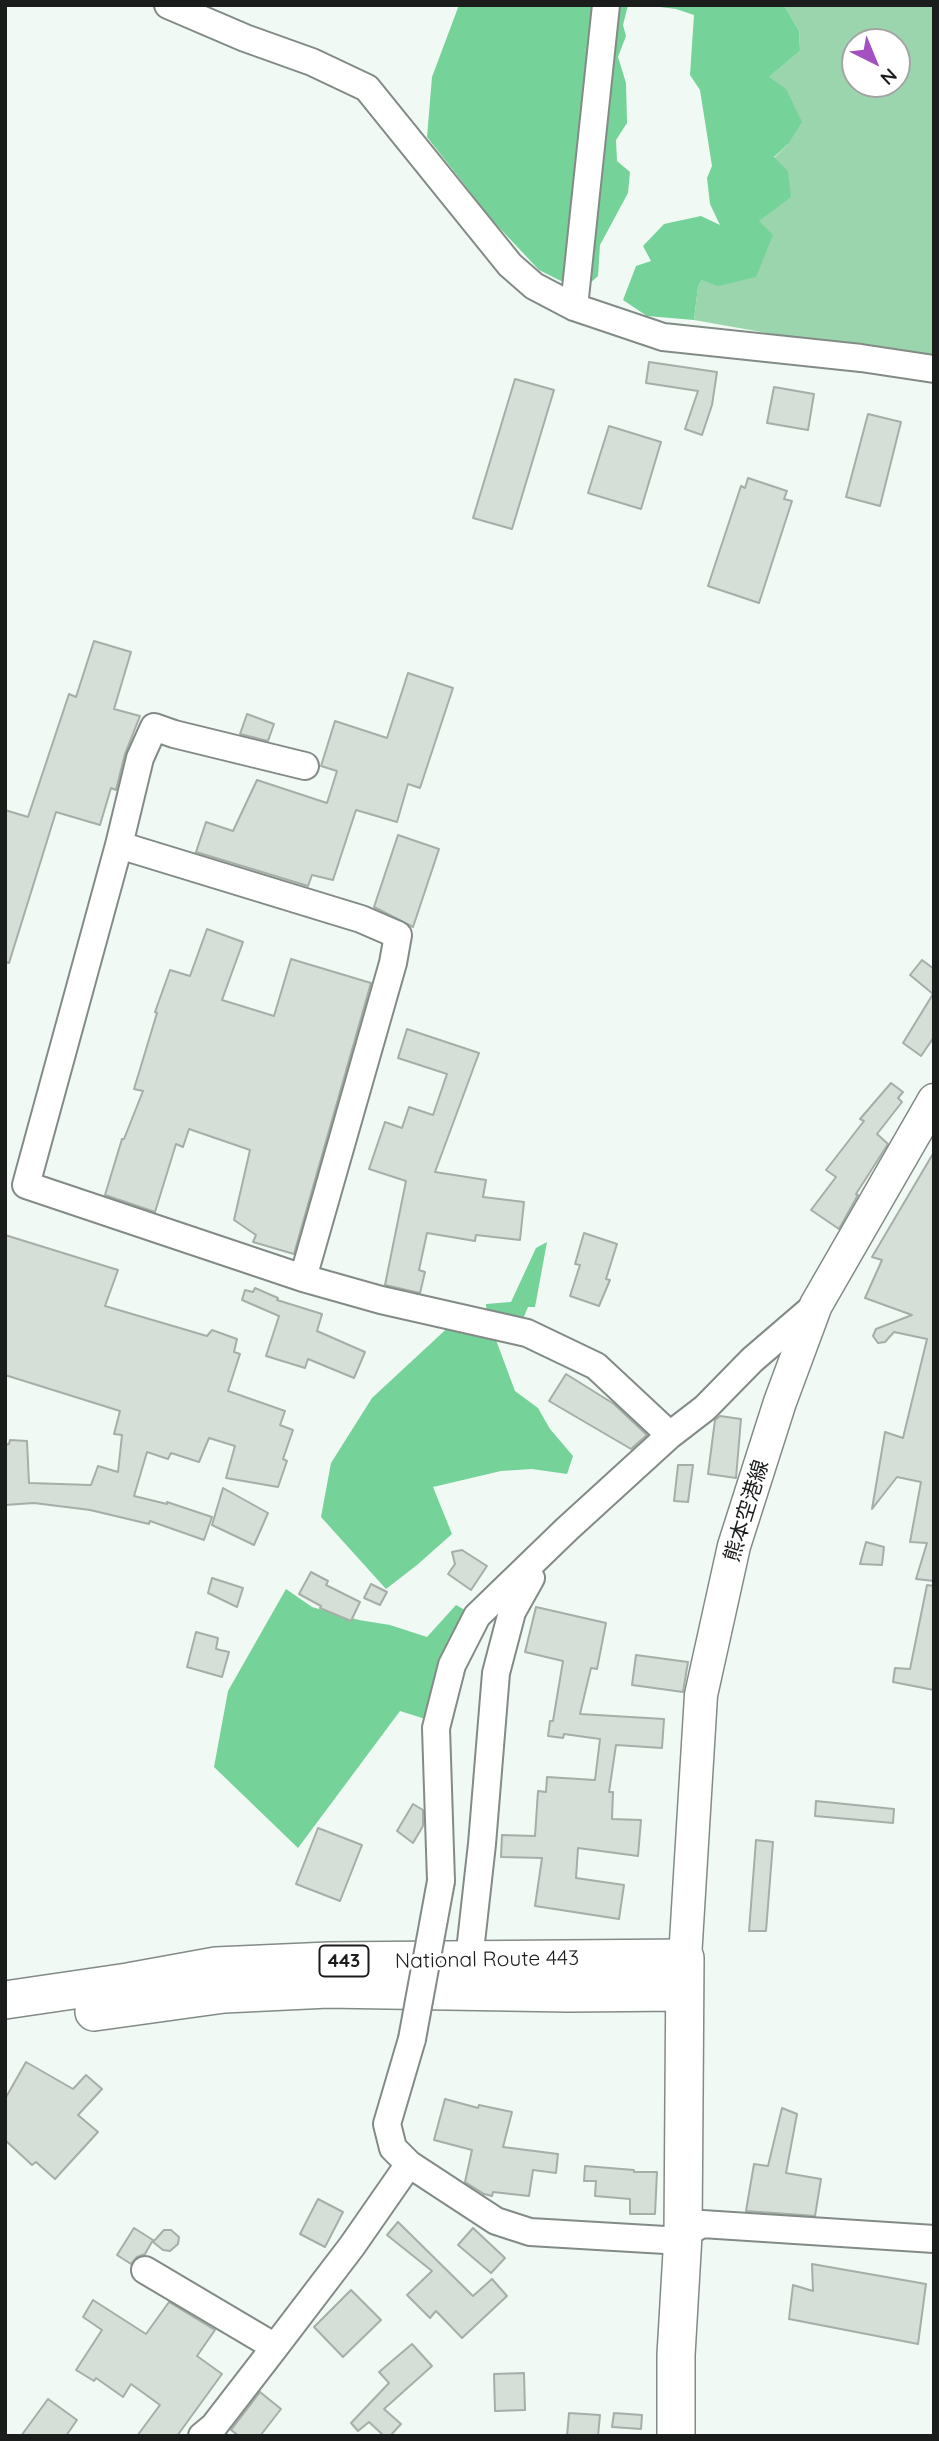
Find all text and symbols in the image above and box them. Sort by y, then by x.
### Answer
north arrow [841,28,911,98]
text: N [876,63,902,90]
street label: 熊本空港線 [720,1457,774,1565]
road number: 443 [320,1946,368,1977]
street label: National Route 443 [395,1946,579,1974]

